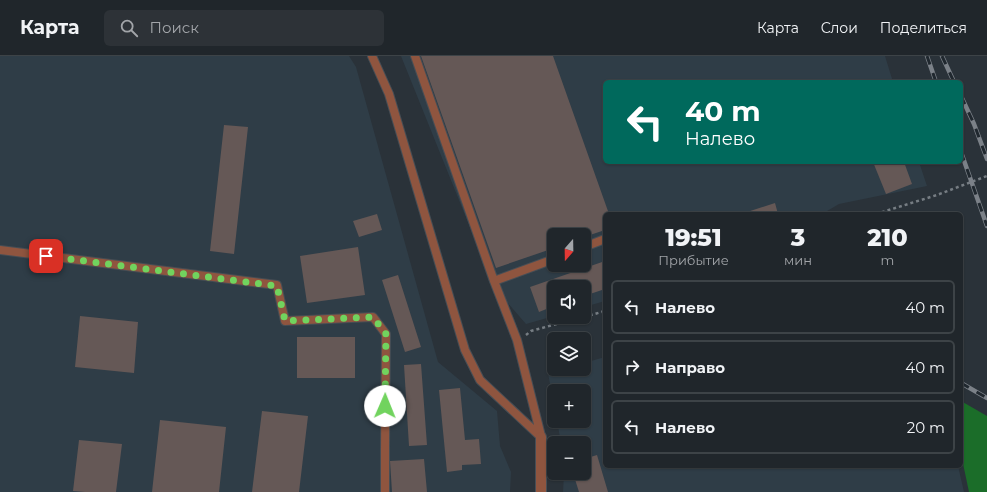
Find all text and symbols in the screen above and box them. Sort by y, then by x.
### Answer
search box [104,10,384,46]
text: Карта [20,16,80,39]
icon: search [118,17,140,39]
text: Поиск [150,18,199,37]
text: Карта [757,19,799,37]
text: Слои [821,19,858,37]
text: Поделиться [880,19,967,37]
text: 40 m [685,94,761,128]
icon: left [619,96,671,148]
text: Налево [685,128,755,150]
text: 19:51 [665,223,722,252]
text: 3 [791,223,805,252]
text: 210 [867,223,908,252]
north arrow [547,228,591,272]
map controls [547,228,591,480]
pin [29,239,63,273]
icon: arrive [35,245,57,267]
text: Прибытие [658,252,729,268]
text: мин [784,252,812,268]
text: m [881,252,894,268]
button: sound [547,280,591,324]
icon: left [621,296,643,318]
text: Налево [655,298,715,317]
text: 40 m [905,298,945,317]
button: layers [547,332,591,376]
icon: right [621,356,643,378]
text: Направо [655,358,725,377]
text: 40 m [905,358,945,377]
button: + [547,384,591,428]
position arrow [364,385,406,427]
icon: left [621,416,643,438]
text: Налево [655,418,715,437]
text: 20 m [907,418,945,437]
button: − [547,436,591,480]

